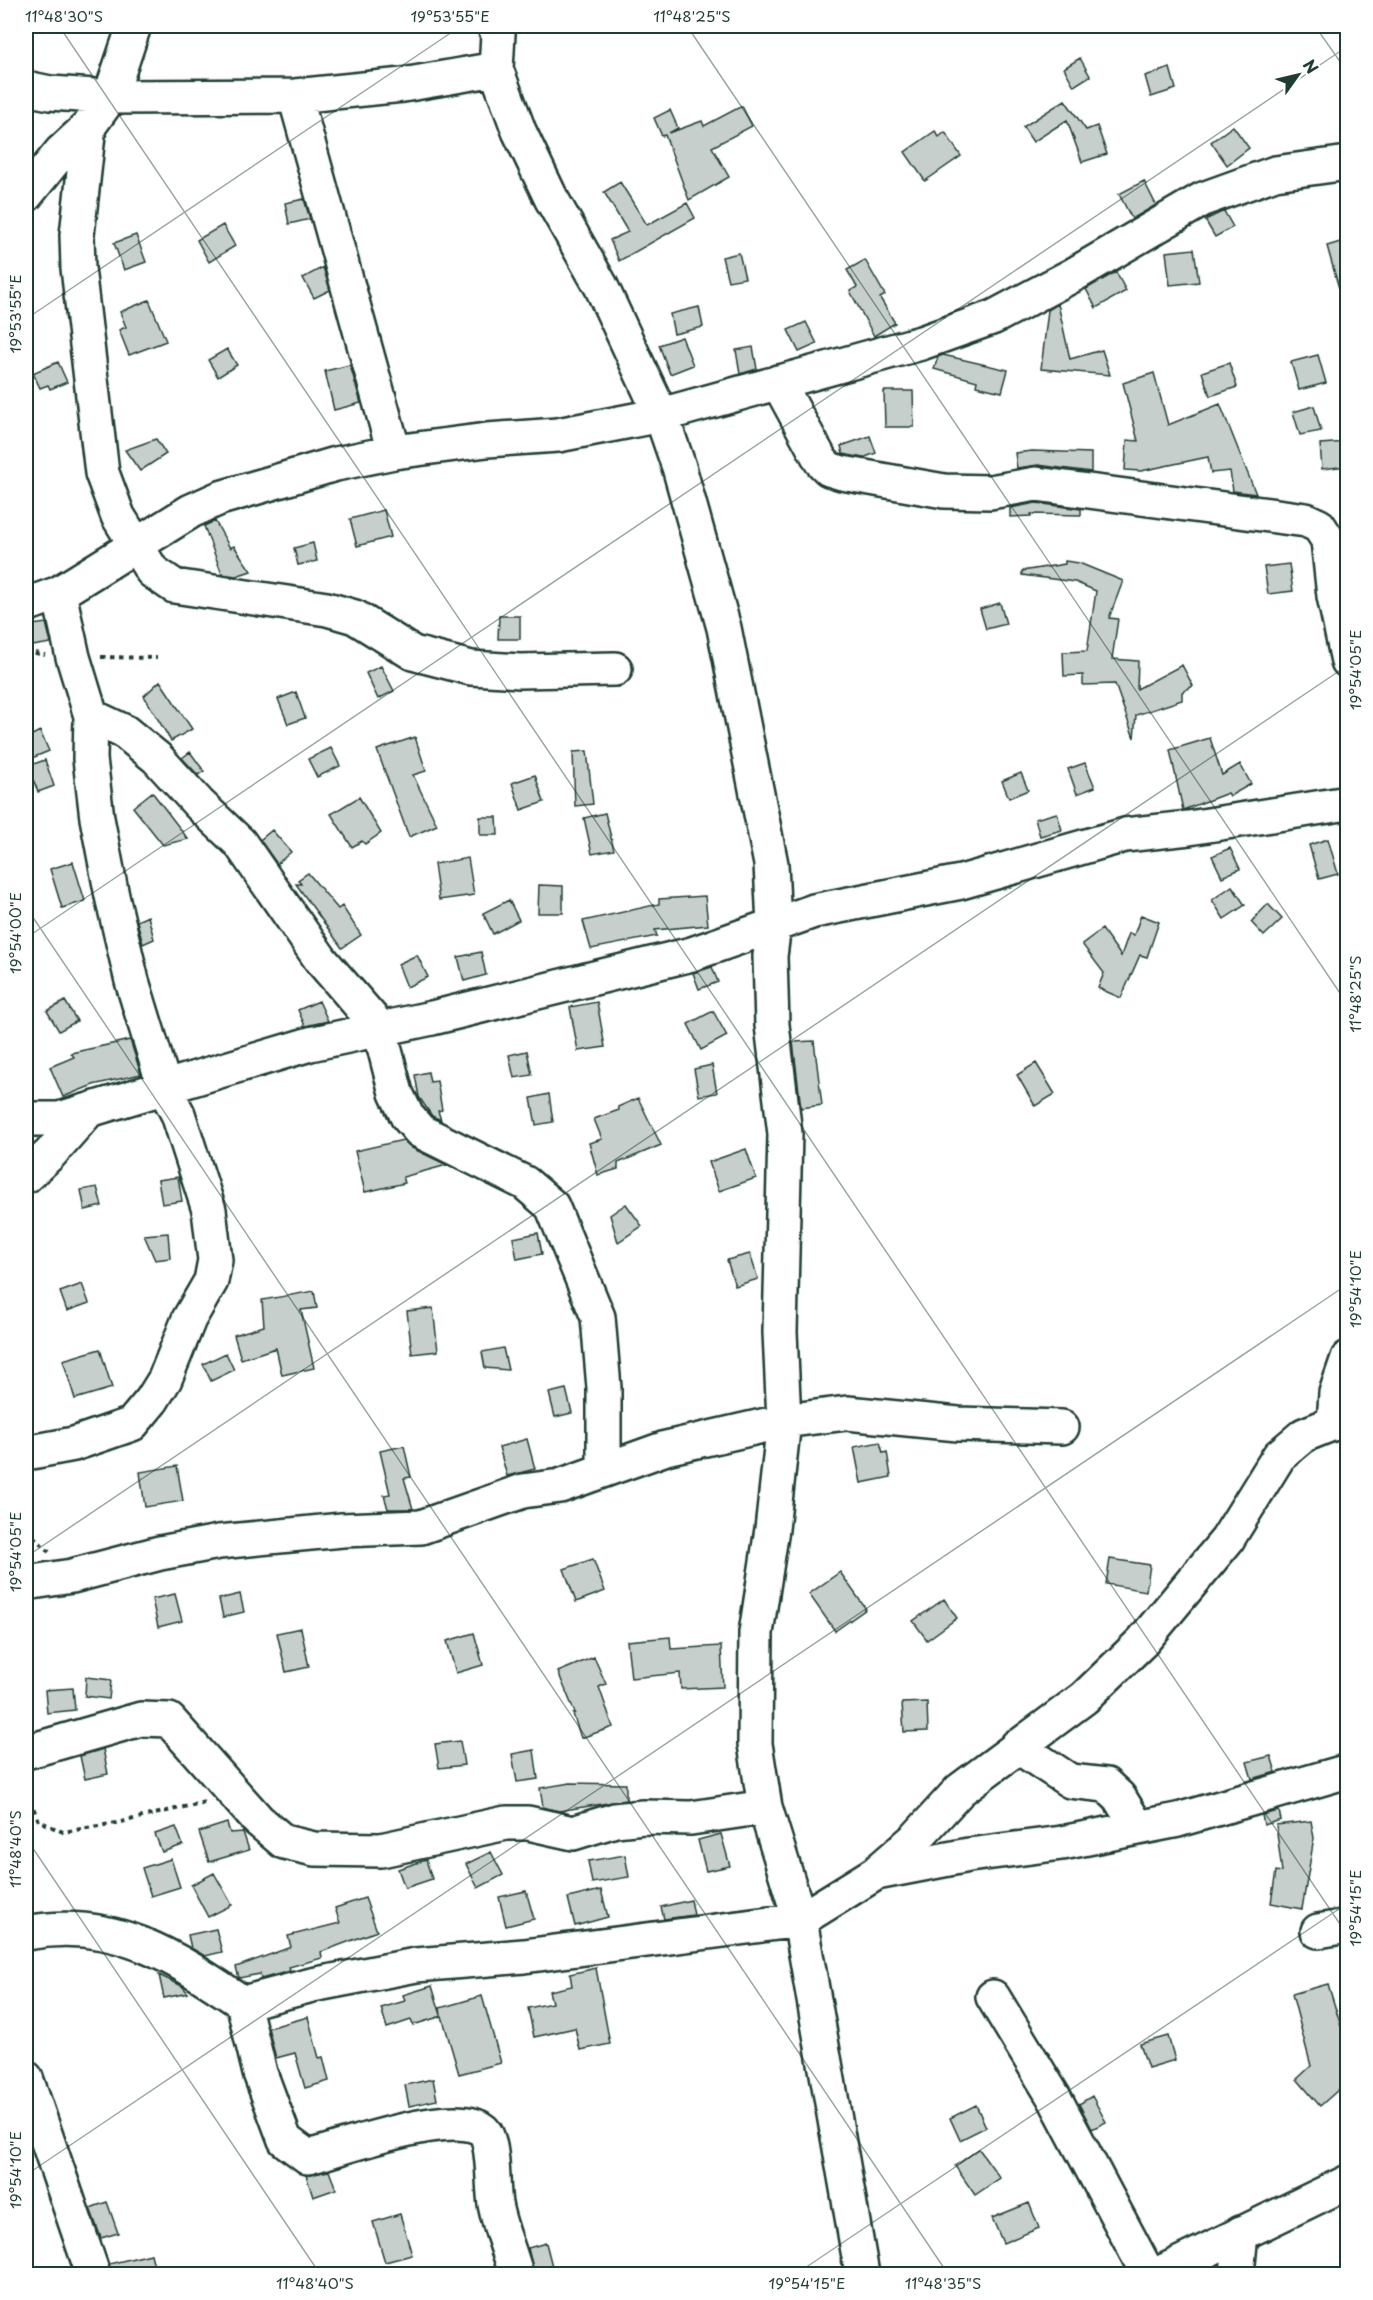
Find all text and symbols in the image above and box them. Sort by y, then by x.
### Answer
text: 11°48'30"S [25,4,103,27]
text: 19°53'55"E [410,4,490,27]
text: 11°48'25"S [653,4,731,27]
north arrow [1268,45,1328,105]
text: N [1298,54,1325,78]
text: 19°53'55"E [3,274,26,354]
text: 19°54'05"E [1343,630,1366,710]
text: 19°54'00"E [3,892,26,974]
text: 11°48'25"S [1343,955,1366,1033]
text: 19°54'10"E [1343,1250,1366,1328]
text: 19°54'05"E [3,1512,26,1592]
text: 11°48'40"S [3,1810,26,1888]
text: 19°54'15"E [1343,1870,1366,1946]
text: 19°54'10"E [3,2131,26,2209]
text: 11°48'40"S [276,2271,354,2294]
text: 19°54'15"E [769,2271,845,2294]
text: 11°48'35"S [905,2271,981,2294]

